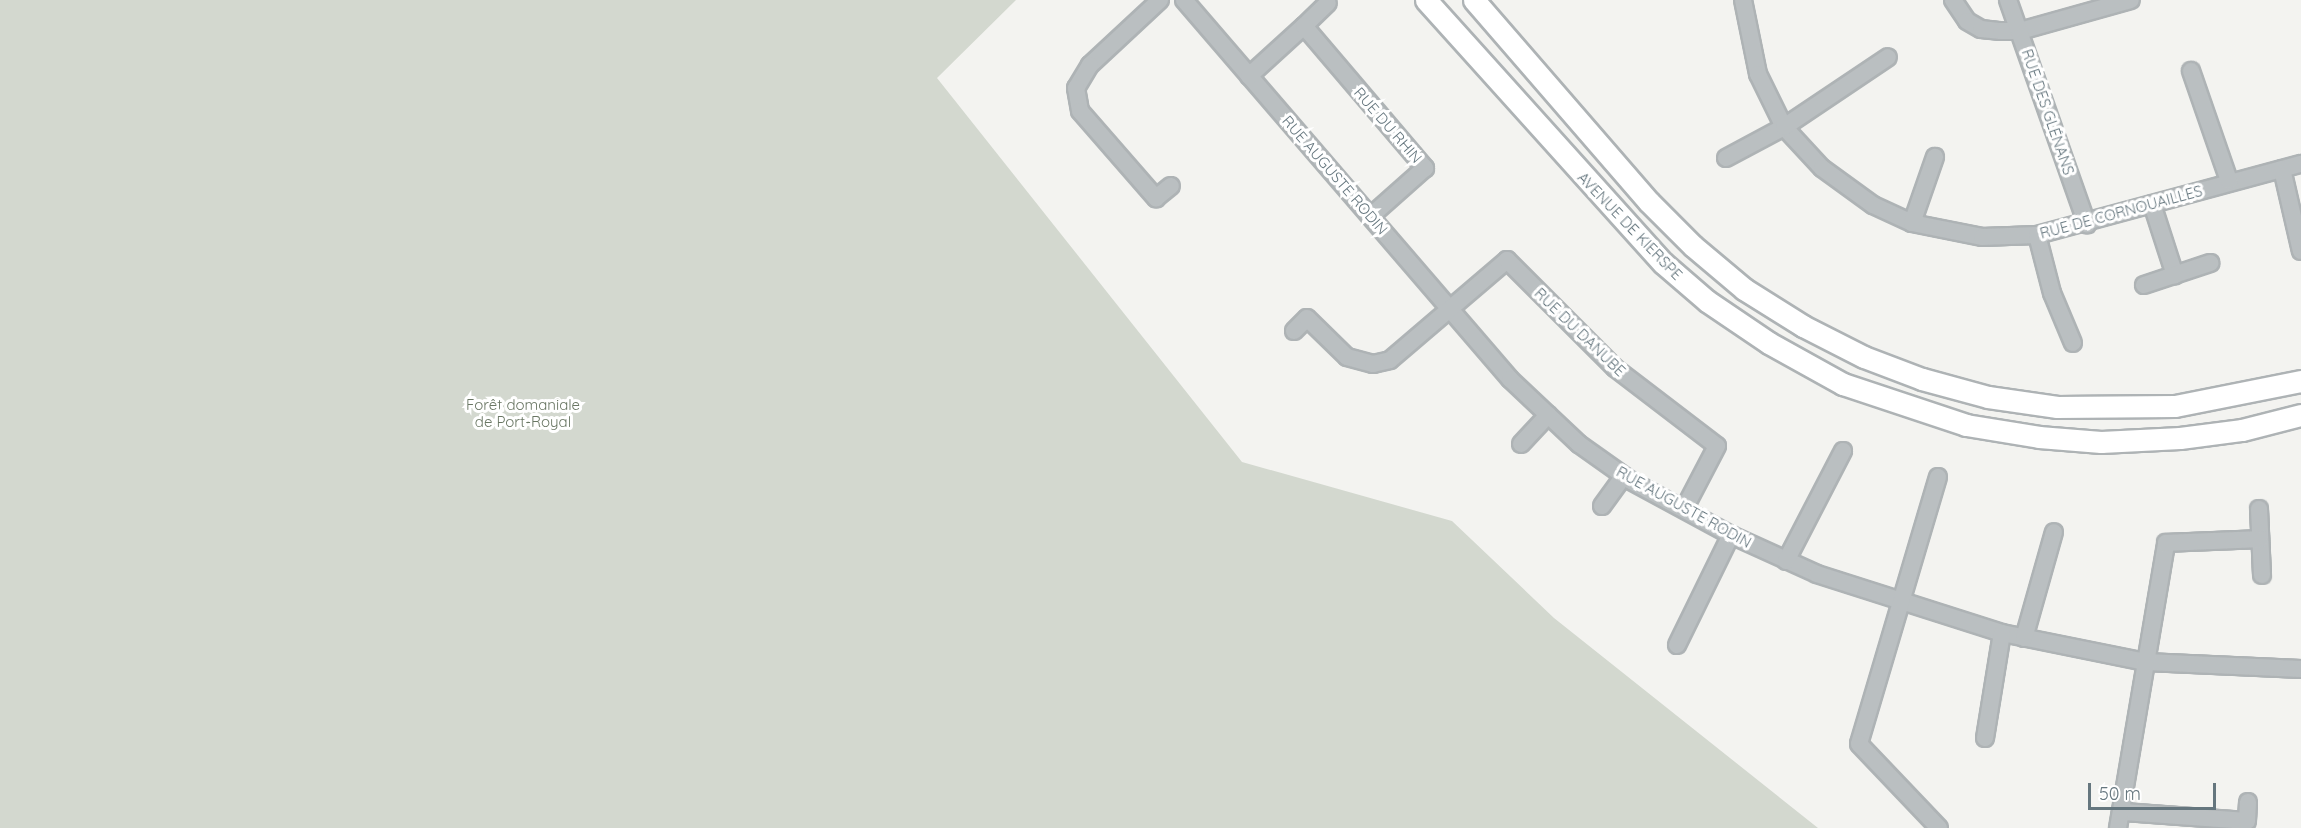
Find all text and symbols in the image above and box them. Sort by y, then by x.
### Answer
street label: RUE DES GLÉNANS [2018,47,2078,177]
street label: RUE DU RHIN [1350,83,1426,167]
street label: RUE AUGUSTE RODIN [1279,112,1391,238]
street label: AVENUE DE KIERSPE [1574,168,1686,284]
street label: RUE DE CORNOUAILLES [2038,182,2204,242]
street label: RUE DU DANUBE [1531,284,1629,380]
park label: Forêt domaniale de Port-Royal [466,395,580,430]
street label: RUE AUGUSTE RODIN [1613,462,1755,552]
scale bar [2091,771,2218,809]
text: 50 m [2099,782,2141,805]

